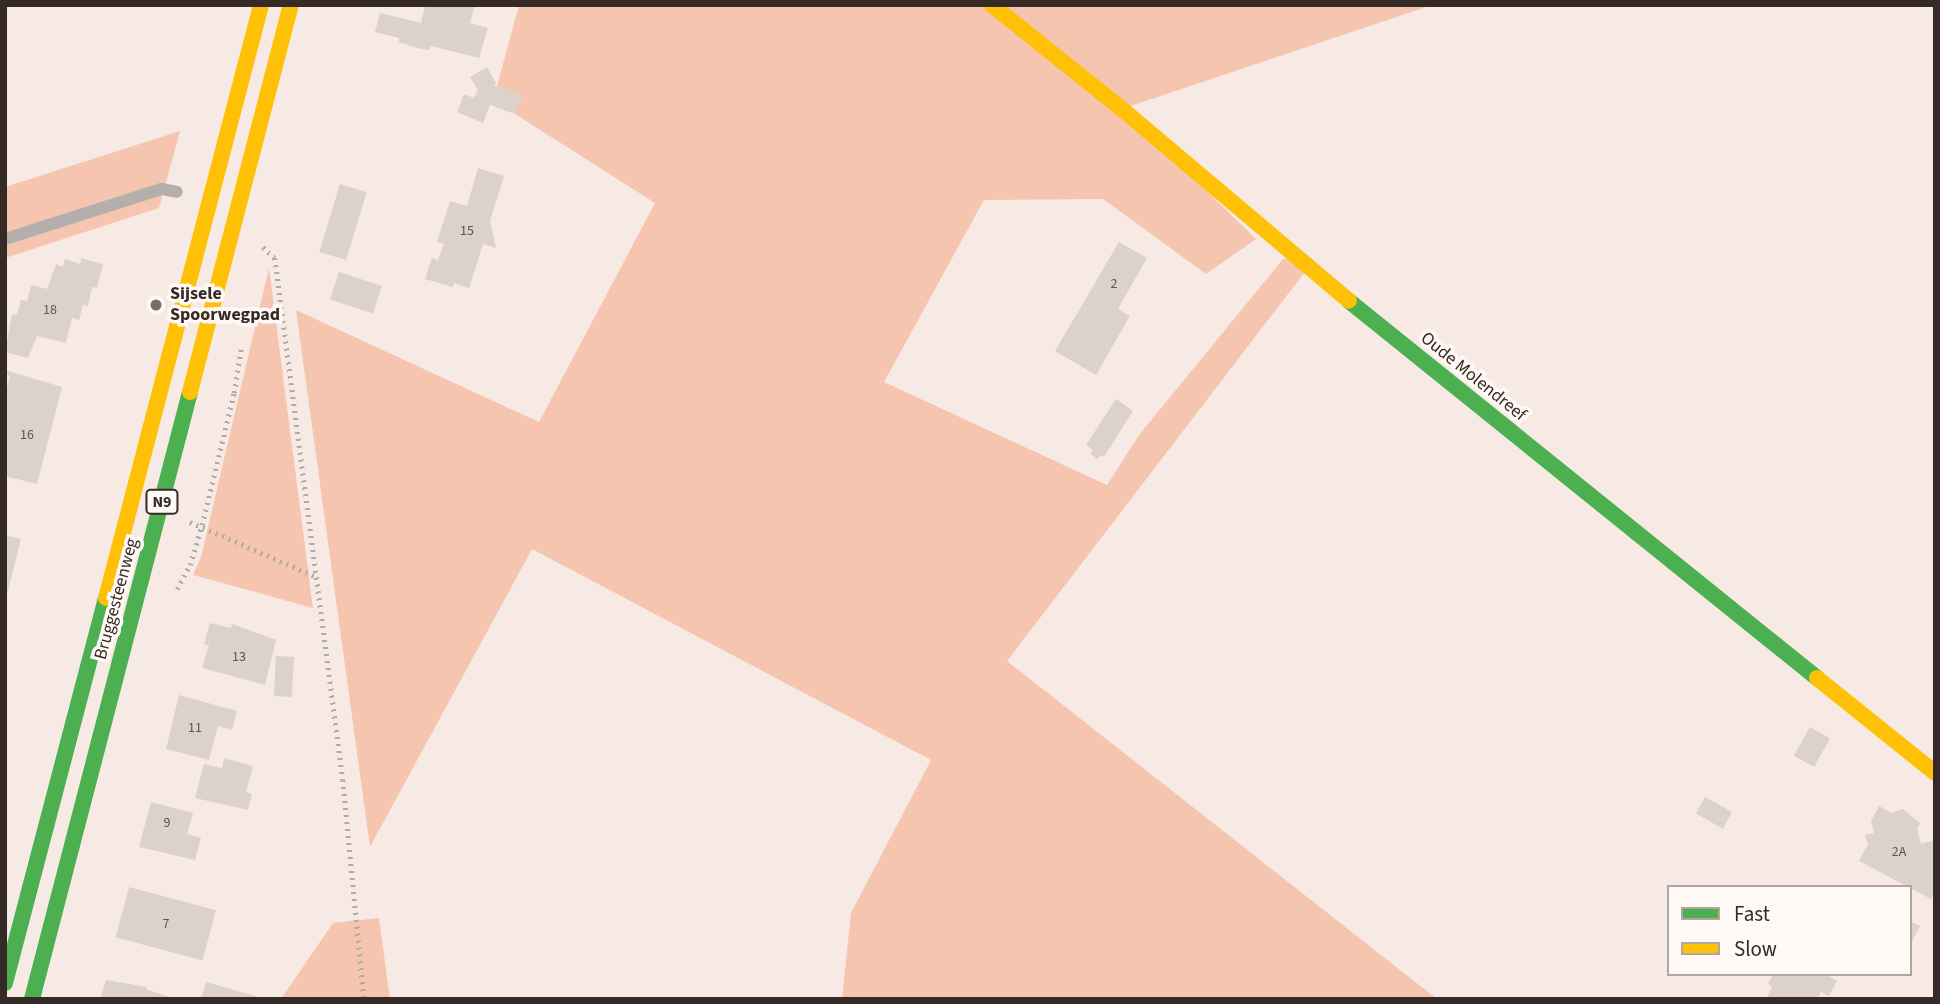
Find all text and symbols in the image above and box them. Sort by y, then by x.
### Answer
house number: 15 [460,223,474,239]
house number: 2 [1111,276,1117,292]
place label: Sijsele Spoorwegpad [170,284,280,326]
marker: Sijsele Spoorwegpad [148,297,164,313]
house number: 18 [43,302,57,318]
street label: Oude Molendreef [1416,328,1530,426]
house number: 16 [20,427,34,443]
road number: N9 [144,489,180,514]
street label: Bruggesteenweg [90,536,144,662]
house number: 13 [232,649,246,665]
house number: 11 [188,720,202,736]
house number: 9 [164,815,170,831]
house number: 2A [1892,844,1906,860]
legend [1667,885,1912,976]
text: Fast [1734,899,1770,929]
house number: 7 [163,916,169,932]
text: Slow [1734,934,1777,964]

